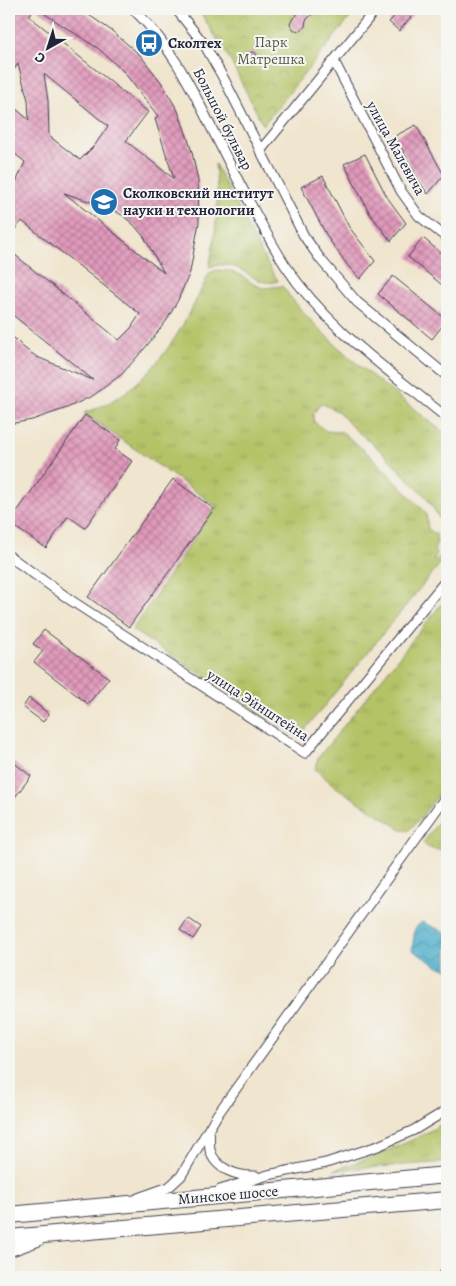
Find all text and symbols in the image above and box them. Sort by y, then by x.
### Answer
north arrow [22,22,72,72]
bus stop icon: Сколтех [134,28,164,58]
park label: Парк Матрешка [237,32,305,69]
place label: Сколтех [168,33,222,53]
text: С [31,47,49,68]
street label: Большой бульвар [189,64,258,174]
street label: улица Малевича [361,96,430,199]
place label: Сколковский институт науки и технологии [123,183,274,220]
school or university icon: Сколковский институт науки и технологии [89,187,119,217]
street label: улица Эйнштейна [202,664,313,746]
street label: Минское шоссе [177,1181,279,1209]

